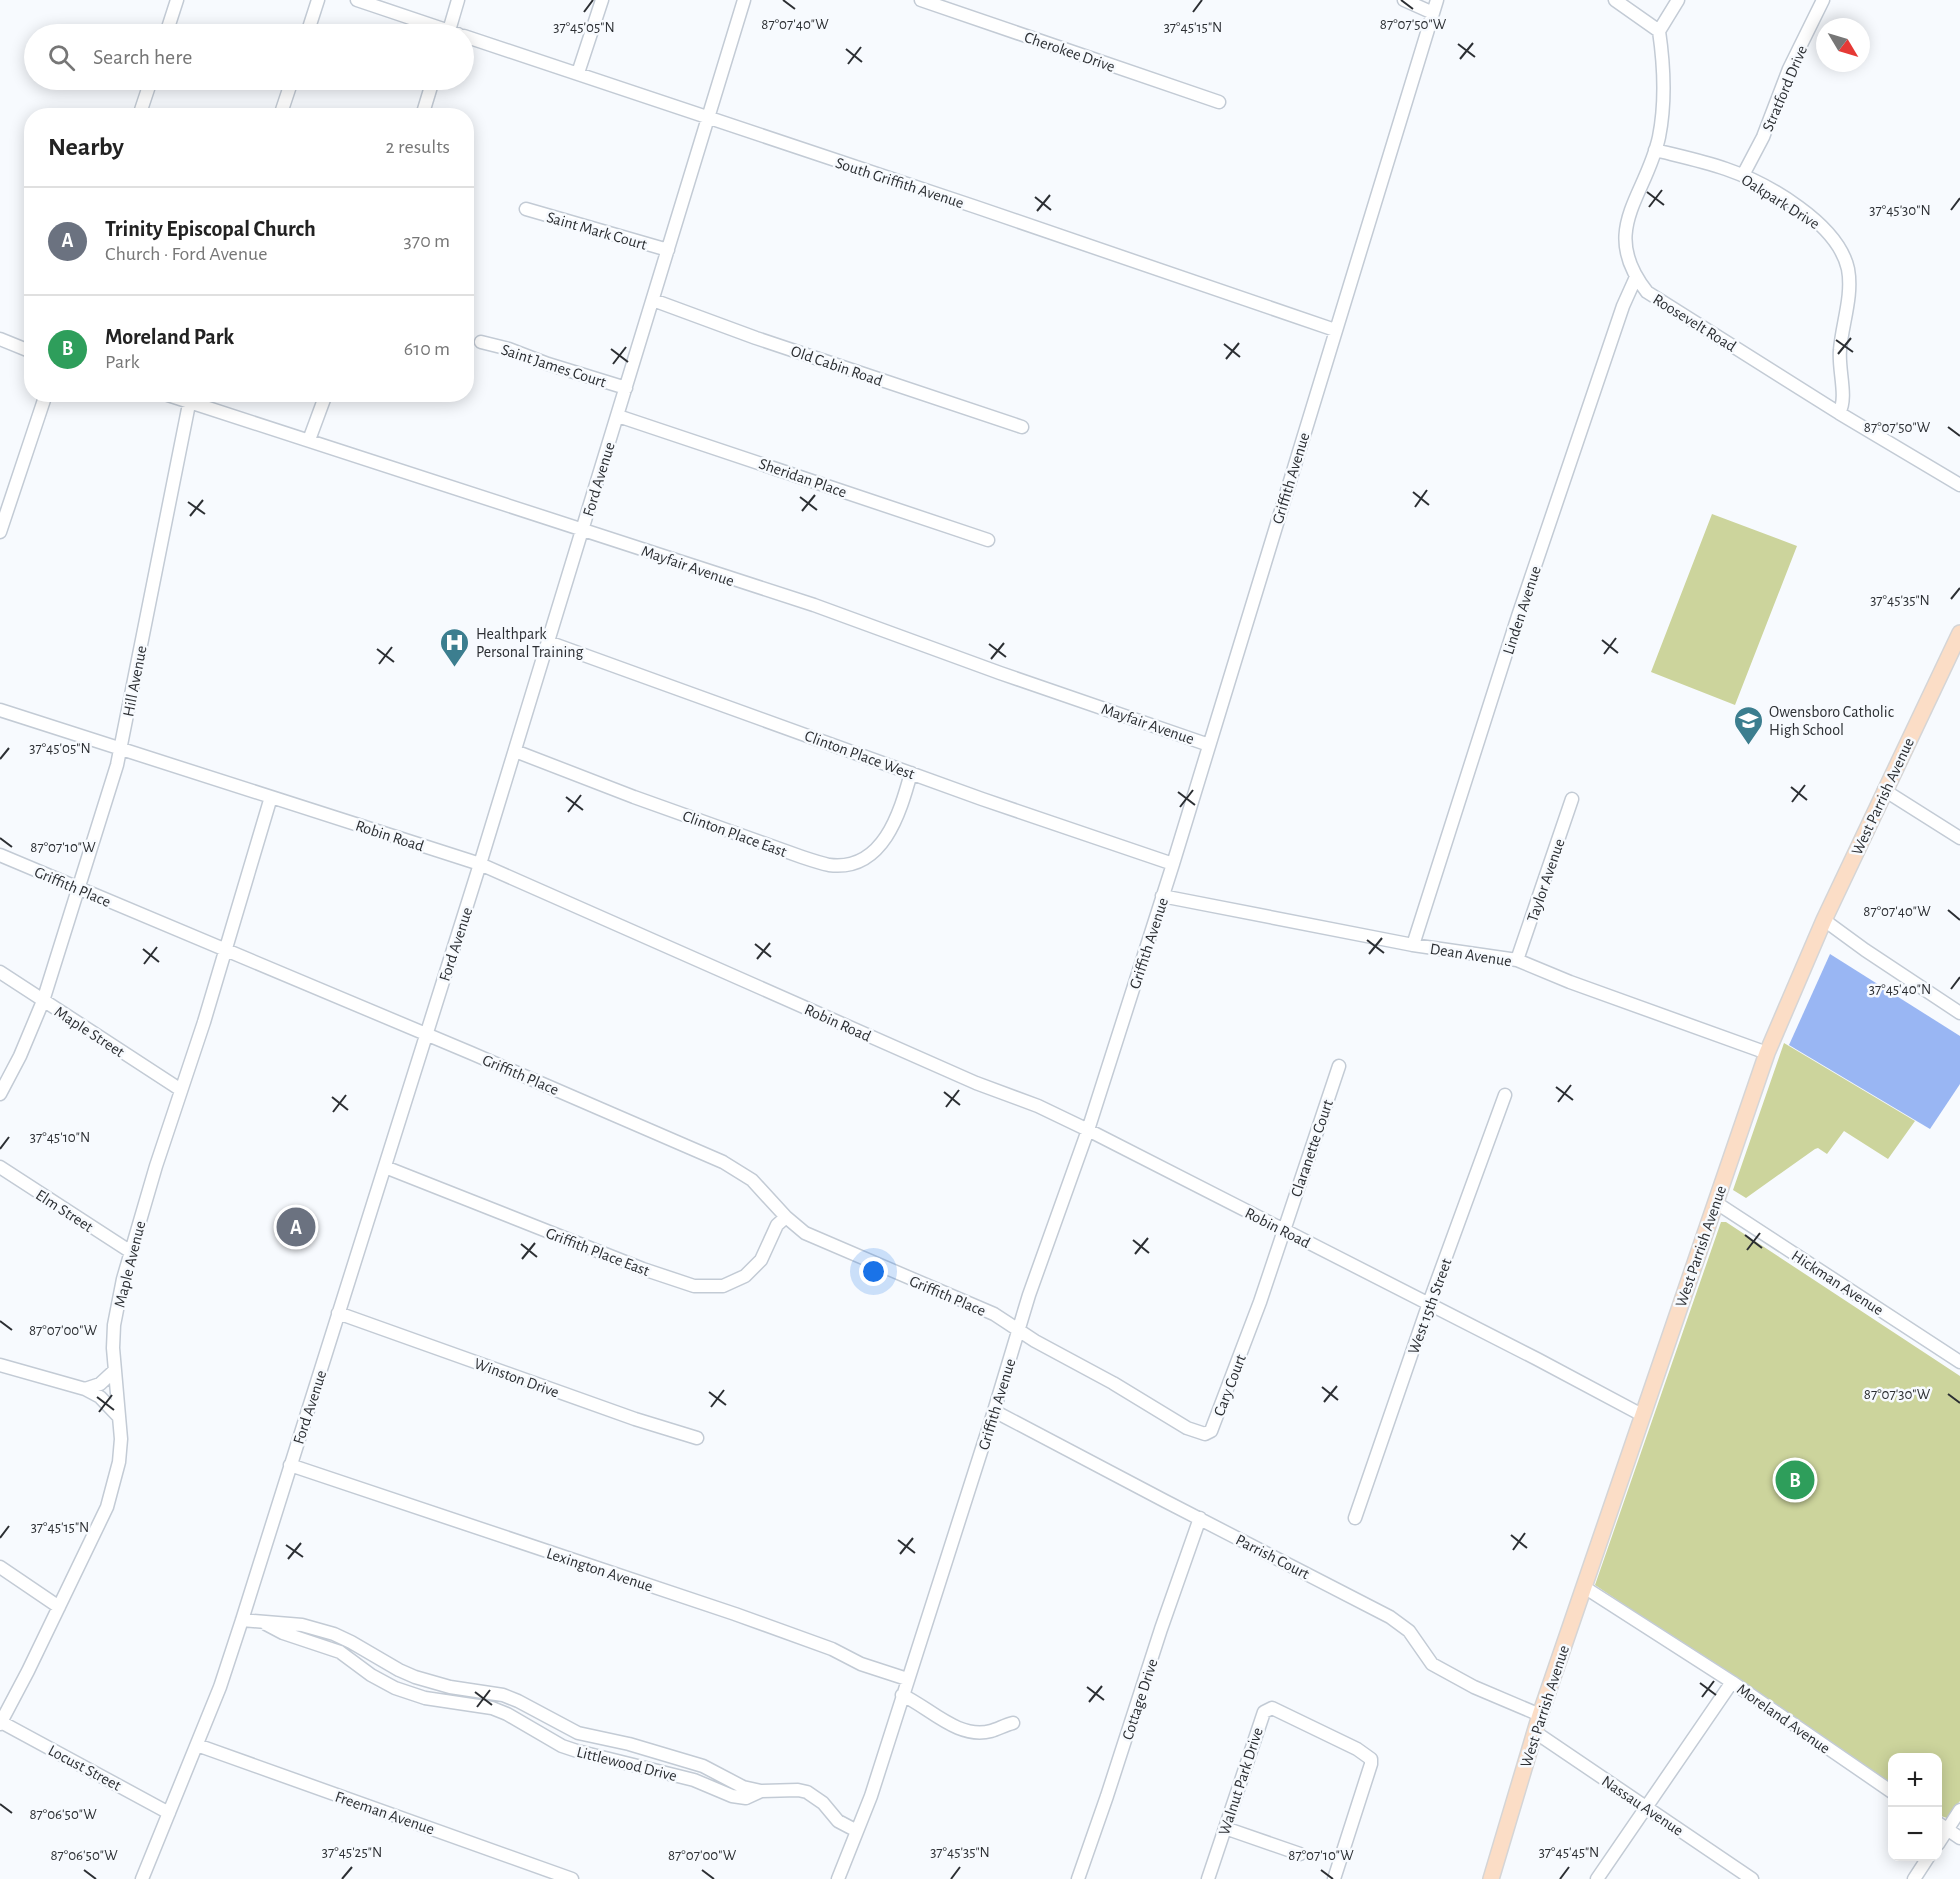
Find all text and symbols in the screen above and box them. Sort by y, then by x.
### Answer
text: 87°07'40"W [761,17,829,32]
text: 87°07'50"W [1380,17,1447,32]
north arrow [1816,18,1870,72]
text: 37°45'05"N [553,20,615,35]
text: 37°45'15"N [1164,20,1222,35]
search box [24,24,474,90]
street label: Cherokee Drive [1022,29,1117,75]
icon: search [45,41,78,74]
street label: Stratford Drive [1760,43,1810,134]
text: Search here [93,46,192,68]
text: Nearby [48,134,124,160]
text: 2 results [386,137,450,157]
street label: South Griffith Avenue [833,155,966,211]
street label: Oakpark Drive [1739,172,1822,232]
text: 37°45'30"N [1869,203,1931,218]
street label: Saint Mark Court [545,209,649,253]
text: Trinity Episcopal Church [105,218,316,240]
text: A [62,231,74,251]
text: 370 m [404,231,450,251]
text: Church · Ford Avenue [105,244,268,264]
street label: Roosevelt Road [1650,291,1739,355]
text: Moreland Park [105,326,234,348]
text: B [62,339,73,359]
text: 610 m [404,339,450,359]
street label: Saint James Court [499,341,608,390]
street label: Old Cabin Road [789,343,884,389]
text: Park [105,352,140,372]
text: 87°07'50"W [1864,420,1931,435]
street label: Griffith Avenue [1269,431,1312,526]
street label: Ford Avenue [580,440,618,518]
street label: Sheridan Place [757,455,849,500]
street label: Mayfair Avenue [639,543,736,590]
street label: Linden Avenue [1500,564,1544,657]
text: 37°45'35"N [1870,593,1930,608]
hospital icon: Healthpark Personal Training [439,626,471,668]
place label: Healthpark Personal Training [476,626,584,660]
street label: Hill Avenue [120,644,150,718]
street label: Mayfair Avenue [1099,701,1196,748]
school or university icon: Owensboro Catholic High School [1732,704,1764,746]
place label: Owensboro Catholic High School [1769,704,1894,738]
street label: Clinton Place West [803,728,917,782]
street label: West Parrish Avenue [1849,735,1917,858]
text: 37°45'05"N [29,741,91,756]
street label: Clinton Place East [680,808,789,860]
street label: Robin Road [353,817,426,855]
street label: Taylor Avenue [1524,837,1569,924]
text: 87°07'10"W [30,840,96,855]
street label: Griffith Place [32,864,113,910]
street label: Griffith Avenue [1127,896,1171,991]
text: 87°07'40"W [1863,904,1931,919]
street label: Ford Avenue [436,905,475,983]
street label: Dean Avenue [1429,941,1513,969]
text: 37°45'40"N [1869,982,1931,997]
street label: Robin Road [802,1001,873,1045]
street label: Maple Street [52,1003,127,1060]
street label: Griffith Place [480,1052,561,1098]
street label: Claranette Court [1288,1098,1336,1199]
text: 37°45'10"N [30,1130,90,1145]
street label: West Parrish Avenue [1673,1183,1729,1309]
street label: Elm Street [33,1186,96,1235]
pin: A [276,1204,316,1250]
street label: Robin Road [1242,1205,1313,1251]
street label: Maple Avenue [111,1219,148,1309]
street label: Griffith Place East [544,1225,652,1279]
street label: Hickman Avenue [1789,1247,1886,1318]
street label: West 15th Street [1405,1256,1455,1356]
your location [859,1257,888,1286]
street label: Griffith Place [907,1273,988,1319]
text: 87°07'00"W [29,1323,98,1338]
street label: Cary Court [1211,1352,1250,1419]
street label: Winston Drive [472,1355,561,1401]
street label: Griffith Avenue [975,1357,1018,1452]
street label: Ford Avenue [290,1368,329,1446]
text: 87°07'30"W [1864,1387,1931,1402]
pin: B [1776,1458,1814,1502]
text: 37°45'15"N [31,1520,89,1535]
street label: Parrish Court [1233,1532,1312,1582]
street label: Lexington Avenue [545,1545,655,1595]
street label: West Parrish Avenue [1518,1643,1572,1769]
street label: Cottage Drive [1119,1657,1161,1742]
street label: Moreland Avenue [1734,1681,1833,1757]
street label: Walnut Park Drive [1216,1725,1266,1837]
street label: Locust Street [45,1742,124,1794]
street label: Littlewood Drive [575,1744,678,1784]
map controls [1888,1753,1942,1861]
button: + [1888,1753,1942,1807]
street label: Nassau Avenue [1599,1773,1686,1839]
street label: Freeman Avenue [333,1788,436,1837]
text: 87°06'50"W [29,1807,97,1822]
button: − [1888,1807,1942,1861]
text: 37°45'25"N [322,1845,382,1860]
text: 37°45'35"N [930,1845,990,1860]
text: 37°45'45"N [1539,1845,1599,1860]
text: 87°06'50"W [50,1848,118,1863]
text: 87°07'00"W [668,1848,737,1863]
text: 87°07'10"W [1288,1848,1354,1863]

